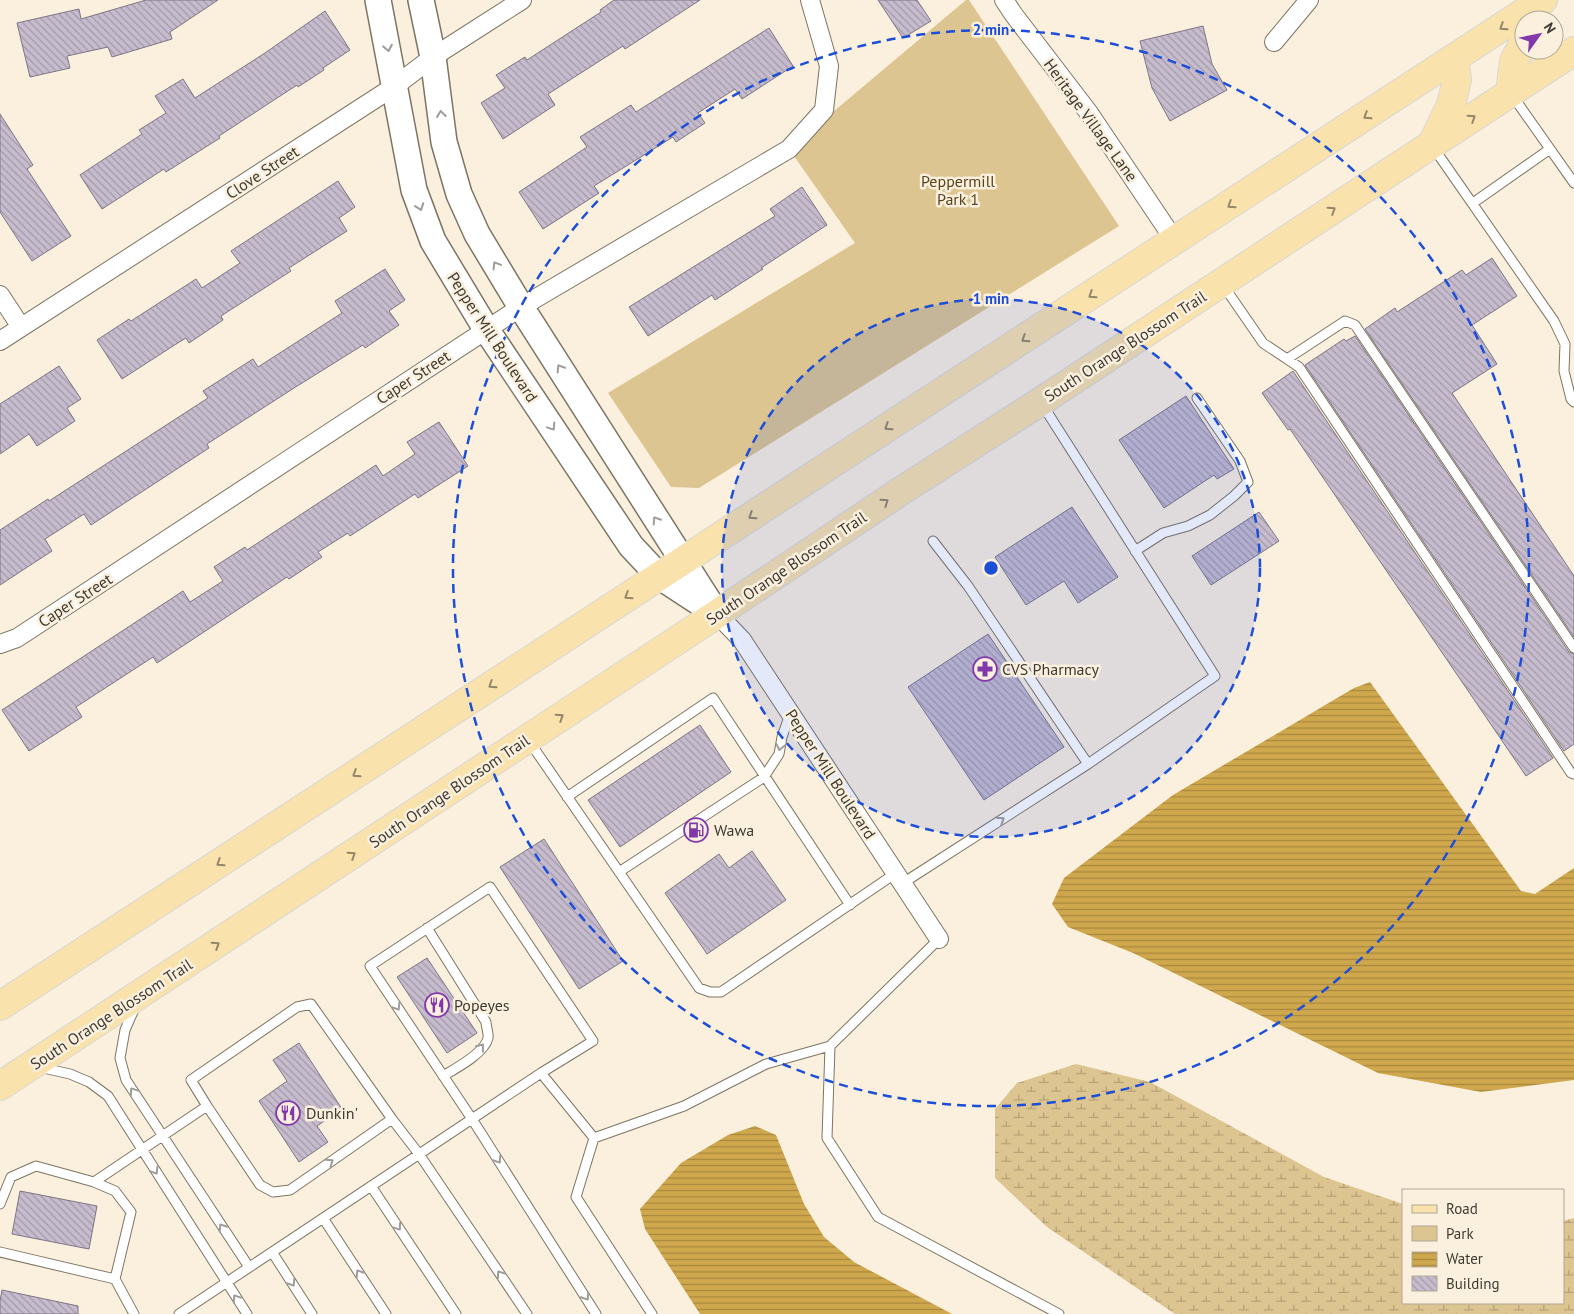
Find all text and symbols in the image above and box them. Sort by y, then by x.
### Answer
north arrow [1514,10,1564,60]
text: N [1540,19,1560,37]
text: 2 min [973,20,1009,39]
one-way arrow [1499,21,1508,30]
one-way arrow [382,43,393,52]
street label: Heritage Village Lane [1040,55,1142,185]
one-way arrow [436,109,446,118]
one-way arrow [1363,110,1372,119]
one-way arrow [1466,115,1476,124]
street label: Clove Street [222,141,303,203]
park label: Peppermill Park 1 [921,171,995,209]
one-way arrow [1227,199,1236,208]
one-way arrow [414,202,424,211]
one-way arrow [1327,207,1336,216]
one-way arrow [492,261,502,270]
street label: Pepper Mill Boulevard [444,268,542,406]
street label: South Orange Blossom Trail [1040,286,1210,406]
text: 1 min [973,289,1009,308]
one-way arrow [1088,289,1097,299]
one-way arrow [1021,333,1030,342]
street label: Caper Street [372,345,454,408]
one-way arrow [556,364,566,373]
one-way arrow [885,421,894,430]
one-way arrow [546,422,555,431]
one-way arrow [880,498,889,508]
street label: South Orange Blossom Trail [702,507,870,629]
one-way arrow [748,509,757,519]
one-way arrow [653,516,663,525]
centre of rings [982,559,1000,577]
street label: Caper Street [34,568,116,631]
one-way arrow [625,590,634,600]
pharmacy icon: CVS Pharmacy [972,656,998,682]
place label: CVS Pharmacy [1002,659,1100,679]
one-way arrow [488,679,498,688]
street label: Pepper Mill Boulevard [782,705,880,843]
one-way arrow [555,714,564,723]
street label: South Orange Blossom Trail [365,730,533,852]
one-way arrow [776,742,786,751]
one-way arrow [352,768,362,777]
fuel station icon: Wawa [683,817,709,843]
one-way arrow [996,817,1005,827]
place label: Wawa [714,820,754,840]
one-way arrow [346,852,356,861]
one-way arrow [216,856,225,866]
one-way arrow [211,941,220,951]
street label: South Orange Blossom Trail [26,954,196,1074]
restaurant icon: Popeyes [424,992,450,1018]
place label: Popeyes [454,995,510,1015]
one-way arrow [390,1001,400,1010]
one-way arrow [475,1043,484,1053]
one-way arrow [130,1087,140,1096]
restaurant icon: Dunkin' [275,1100,301,1126]
place label: Dunkin' [306,1103,358,1123]
one-way arrow [492,1155,501,1164]
one-way arrow [324,1159,334,1168]
one-way arrow [148,1165,158,1174]
legend [1402,1189,1564,1304]
text: Road [1446,1199,1478,1218]
one-way arrow [392,1221,401,1231]
one-way arrow [219,1223,229,1232]
text: Park [1446,1224,1474,1243]
text: Water [1446,1249,1483,1268]
one-way arrow [356,1270,365,1279]
one-way arrow [497,1270,506,1279]
text: Building [1446,1274,1500,1293]
one-way arrow [286,1278,295,1287]
one-way arrow [579,1292,589,1301]
one-way arrow [233,1295,243,1304]

